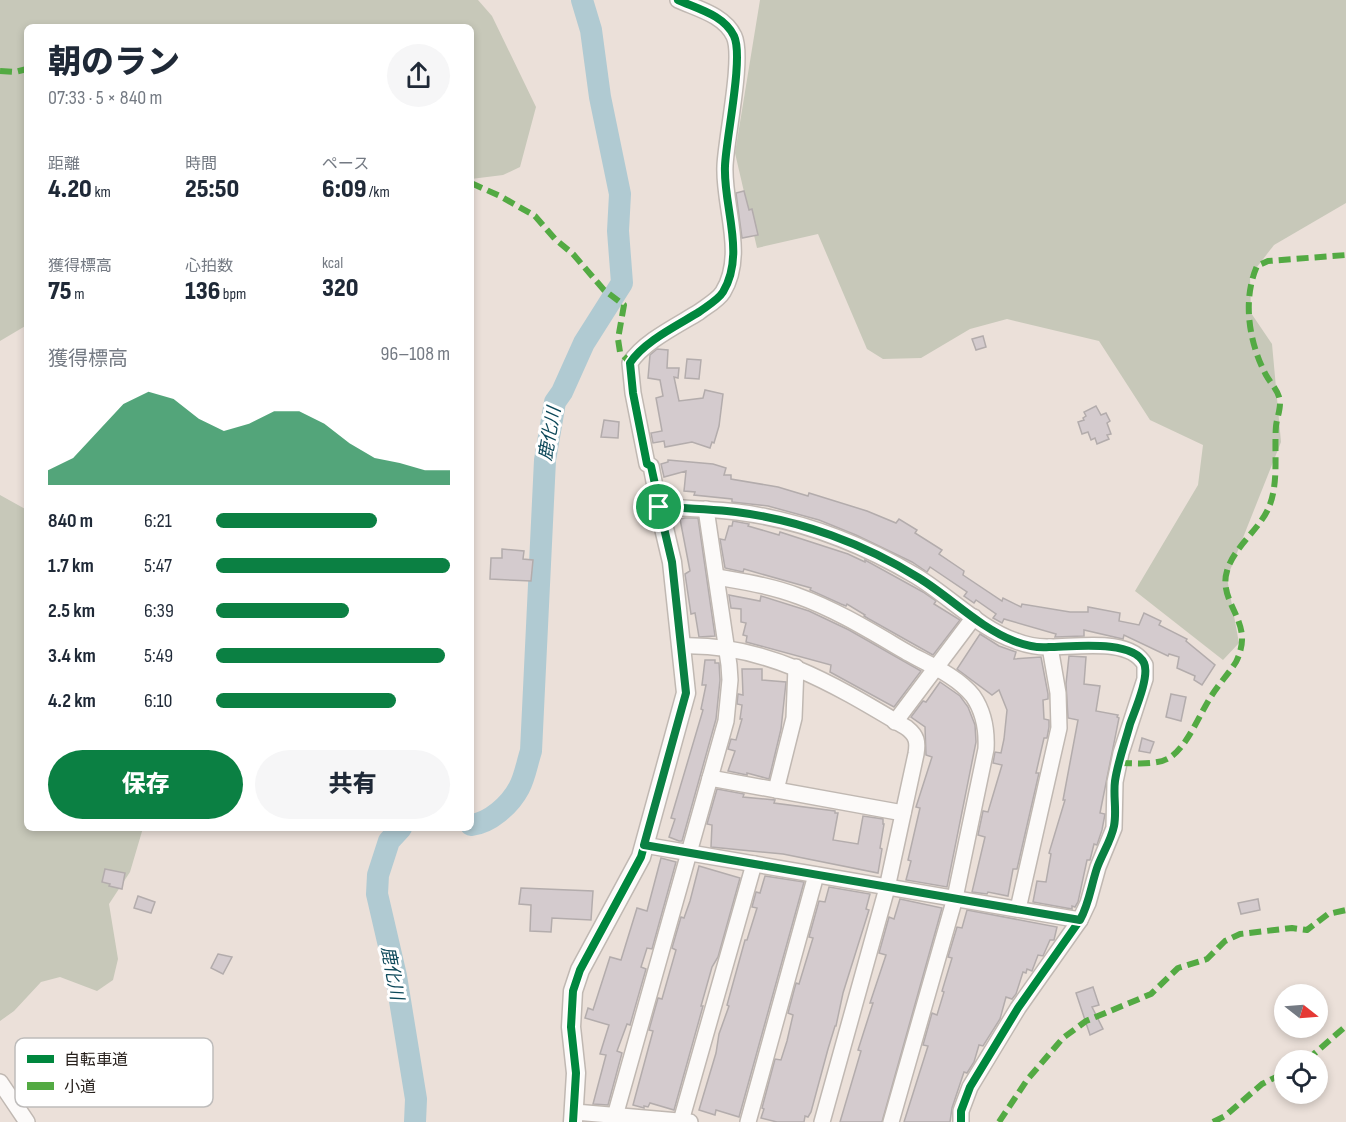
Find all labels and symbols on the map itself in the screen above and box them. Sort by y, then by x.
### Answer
water label: 鹿化川 [535,404,565,462]
pin [633,481,684,532]
water label: 鹿化川 [377,944,408,1003]
north arrow [1274,984,1328,1038]
legend [15,1038,213,1107]
text: 自転車道 [64,1051,128,1070]
text: 小道 [64,1078,96,1097]

